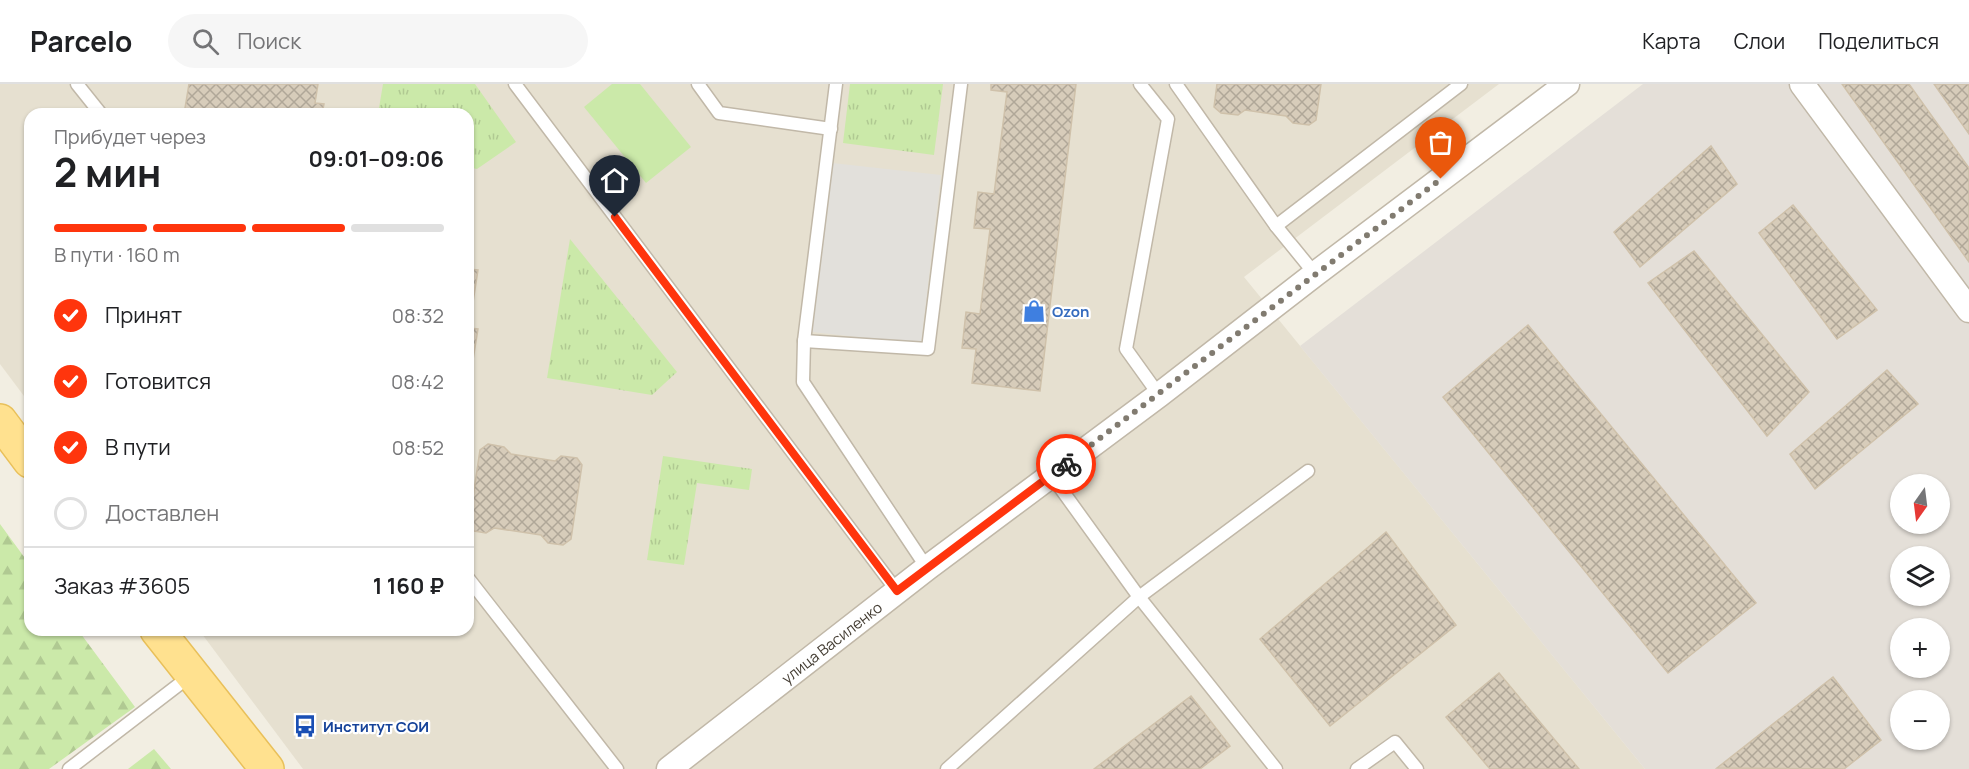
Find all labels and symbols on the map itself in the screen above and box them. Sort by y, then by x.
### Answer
pin [1415,117,1466,179]
pin [589,155,640,217]
shop icon: Ozon [1021,298,1047,324]
place label: Ozon [1052,301,1089,322]
courier [1036,434,1096,494]
north arrow [1890,474,1950,534]
street label: улица Василенко [777,596,886,688]
bus stop icon: Институт СОИ [292,713,318,739]
place label: Институт СОИ [323,716,429,737]

